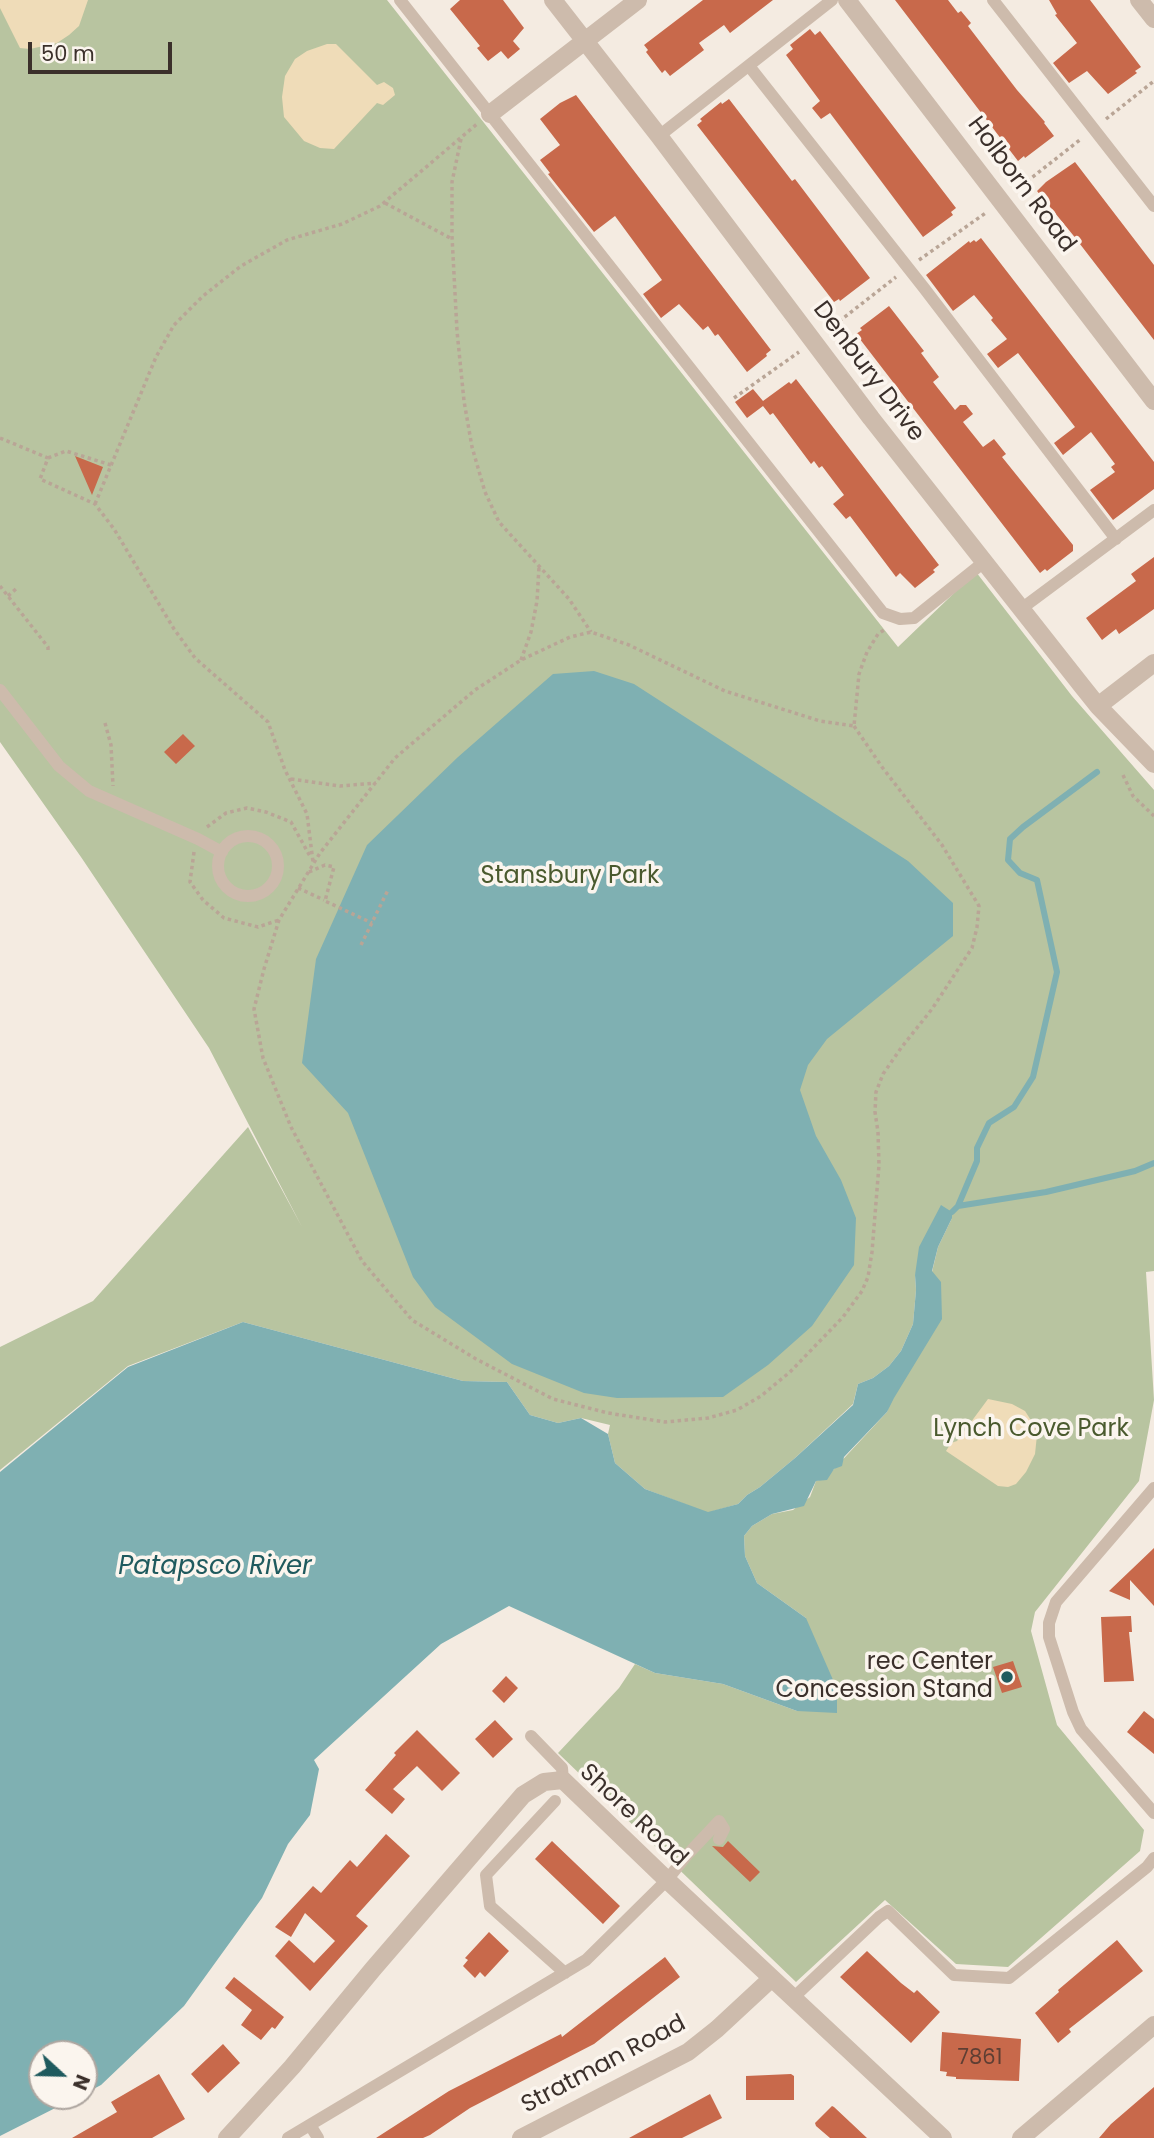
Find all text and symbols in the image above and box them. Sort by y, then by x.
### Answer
scale bar [32,28,175,72]
text: 50 m [41,39,95,68]
street label: Holborn Road [961,111,1081,259]
street label: Denbury Drive [806,296,930,448]
park label: Stansbury Park [481,863,659,891]
park label: Lynch Cove Park [933,1416,1129,1444]
water label: Patapsco River [118,1551,312,1583]
place label: rec Center Concession Stand [776,1649,993,1705]
marker: rec Center Concession Stand [999,1669,1015,1685]
street label: Shore Road [573,1759,693,1873]
street label: Stratman Road [517,2010,691,2120]
north arrow [28,2040,98,2110]
house number: 7861 [958,2046,1002,2072]
text: N [66,2071,96,2094]

